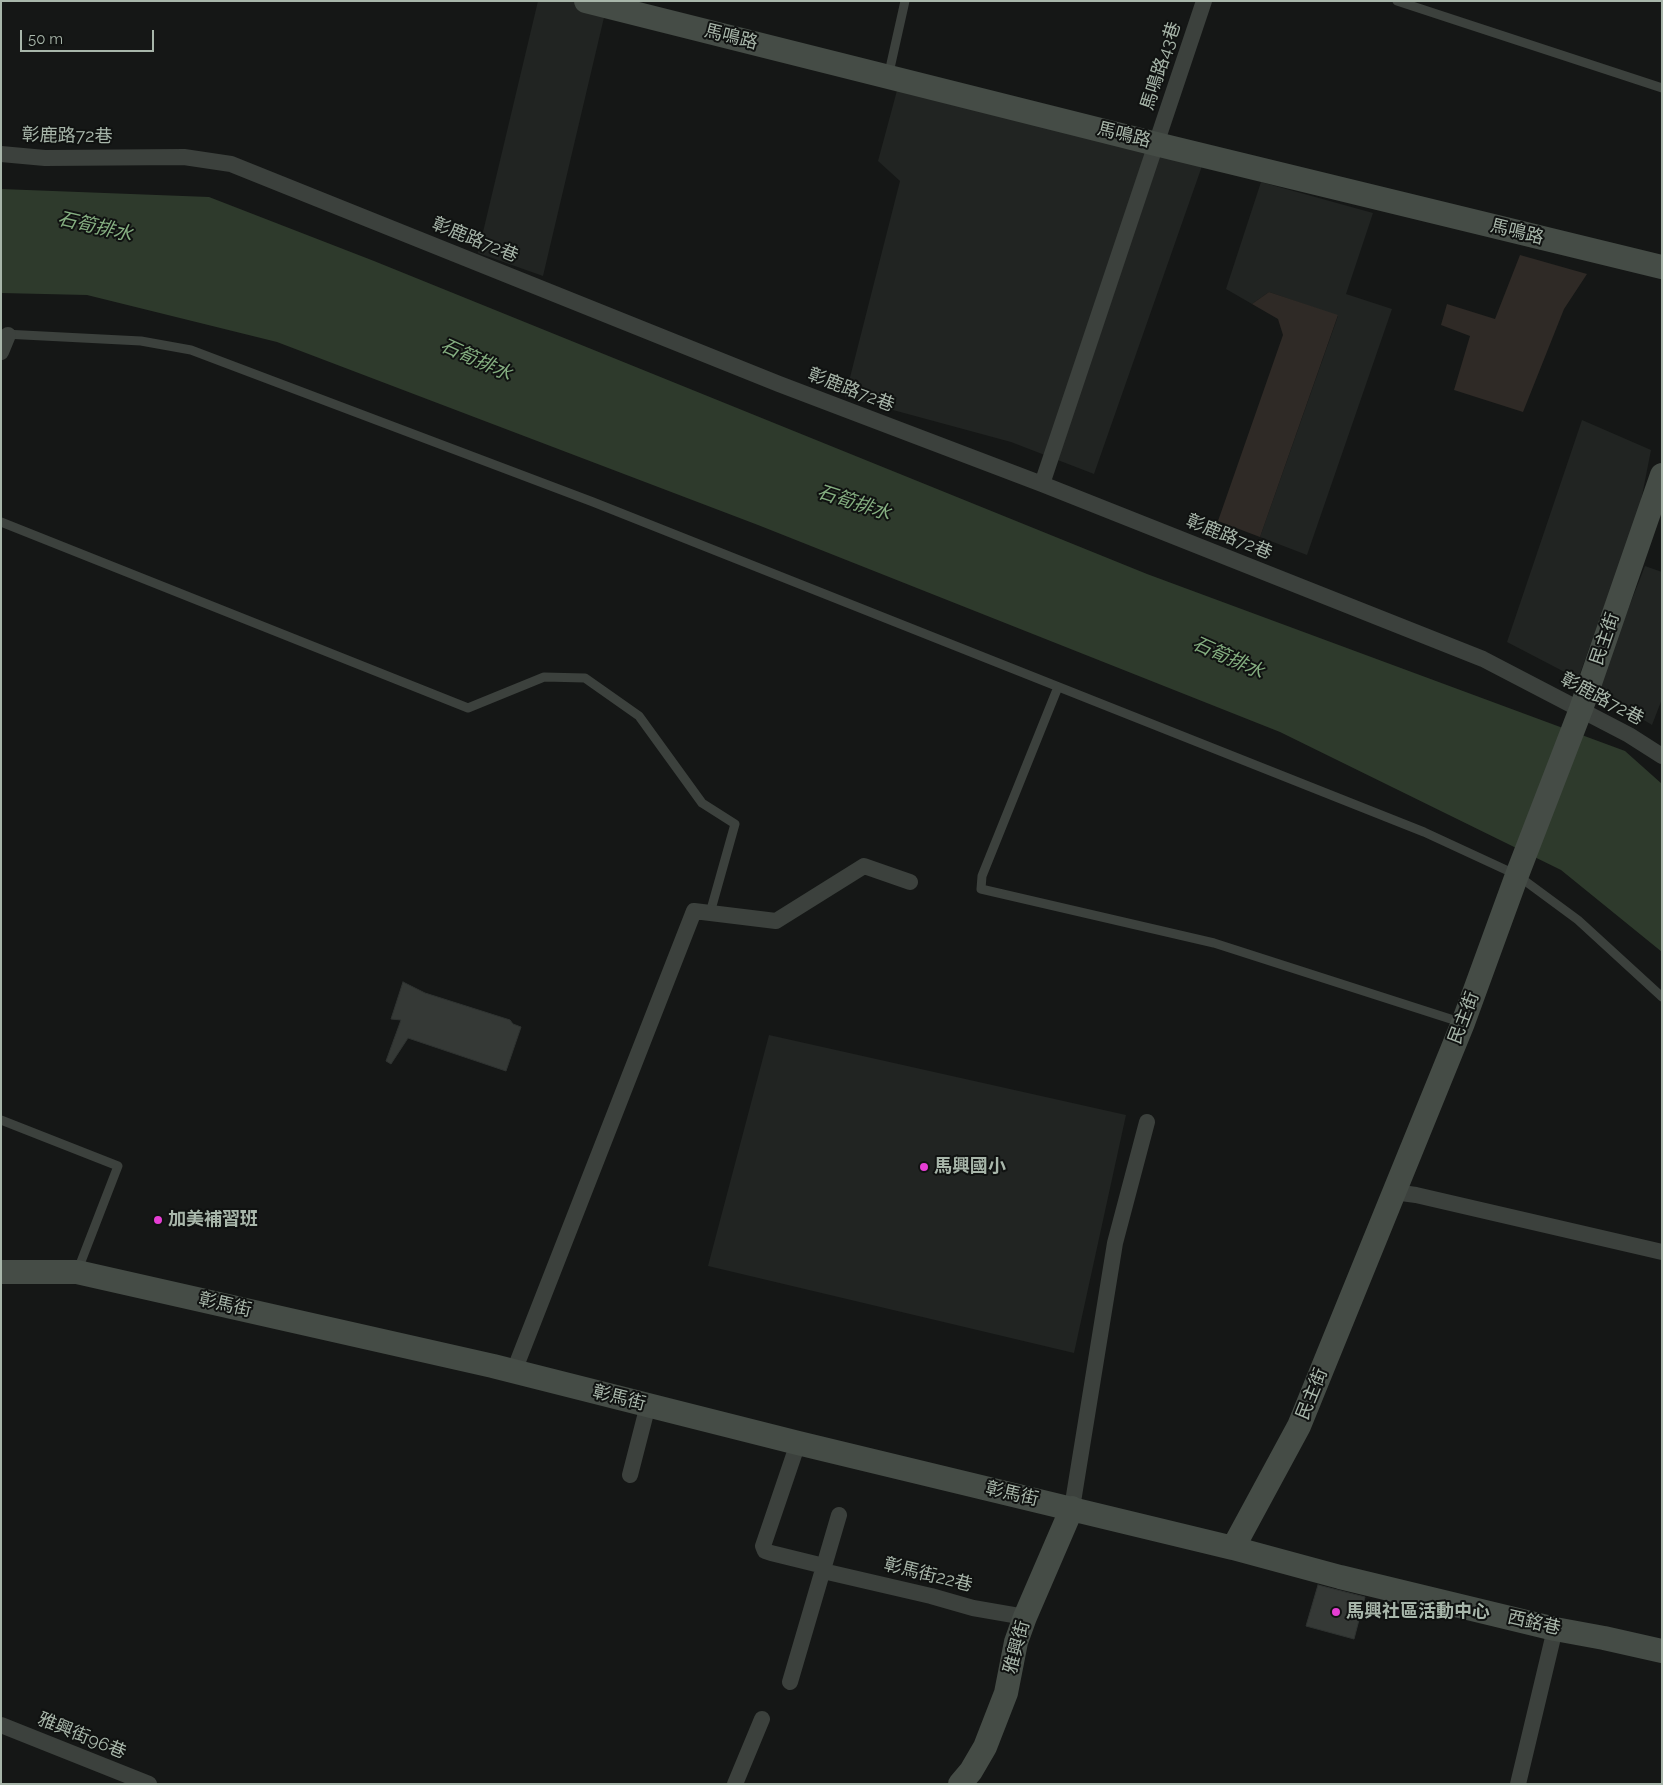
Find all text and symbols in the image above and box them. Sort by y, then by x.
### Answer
street label: 馬鳴路43巷 [1137,19,1185,113]
scale bar [22,20,156,52]
street label: 馬鳴路 [702,20,760,54]
text: 50 m [28,30,63,48]
street label: 馬鳴路 [1095,118,1153,152]
street label: 彰鹿路72巷 [21,124,113,148]
water label: 石筍排水 [55,207,135,247]
street label: 彰鹿路72巷 [429,213,521,267]
street label: 馬鳴路 [1488,215,1546,249]
water label: 石筍排水 [437,334,515,386]
street label: 彰鹿路72巷 [805,364,897,416]
water label: 石筍排水 [814,480,894,526]
street label: 彰鹿路72巷 [1183,510,1275,564]
street label: 民主街 [1586,610,1624,668]
water label: 石筍排水 [1189,632,1267,684]
street label: 彰鹿路72巷 [1557,668,1647,730]
street label: 民主街 [1444,989,1484,1047]
place label: 馬興國小 [934,1156,1006,1178]
marker: 馬興國小 [918,1161,930,1173]
place label: 加美補習班 [168,1209,258,1231]
marker: 加美補習班 [152,1214,164,1226]
street label: 彰馬街 [196,1288,254,1322]
street label: 民主街 [1292,1365,1332,1423]
street label: 彰馬街 [590,1381,648,1415]
street label: 彰馬街 [983,1477,1041,1511]
street label: 彰馬街22巷 [881,1554,975,1596]
place label: 馬興社區活動中心 [1346,1601,1490,1623]
marker: 馬興社區活動中心 [1330,1606,1342,1618]
street label: 西銘巷 [1505,1606,1563,1640]
street label: 雅興街 [1000,1618,1034,1676]
street label: 雅興街96巷 [35,1708,129,1764]

